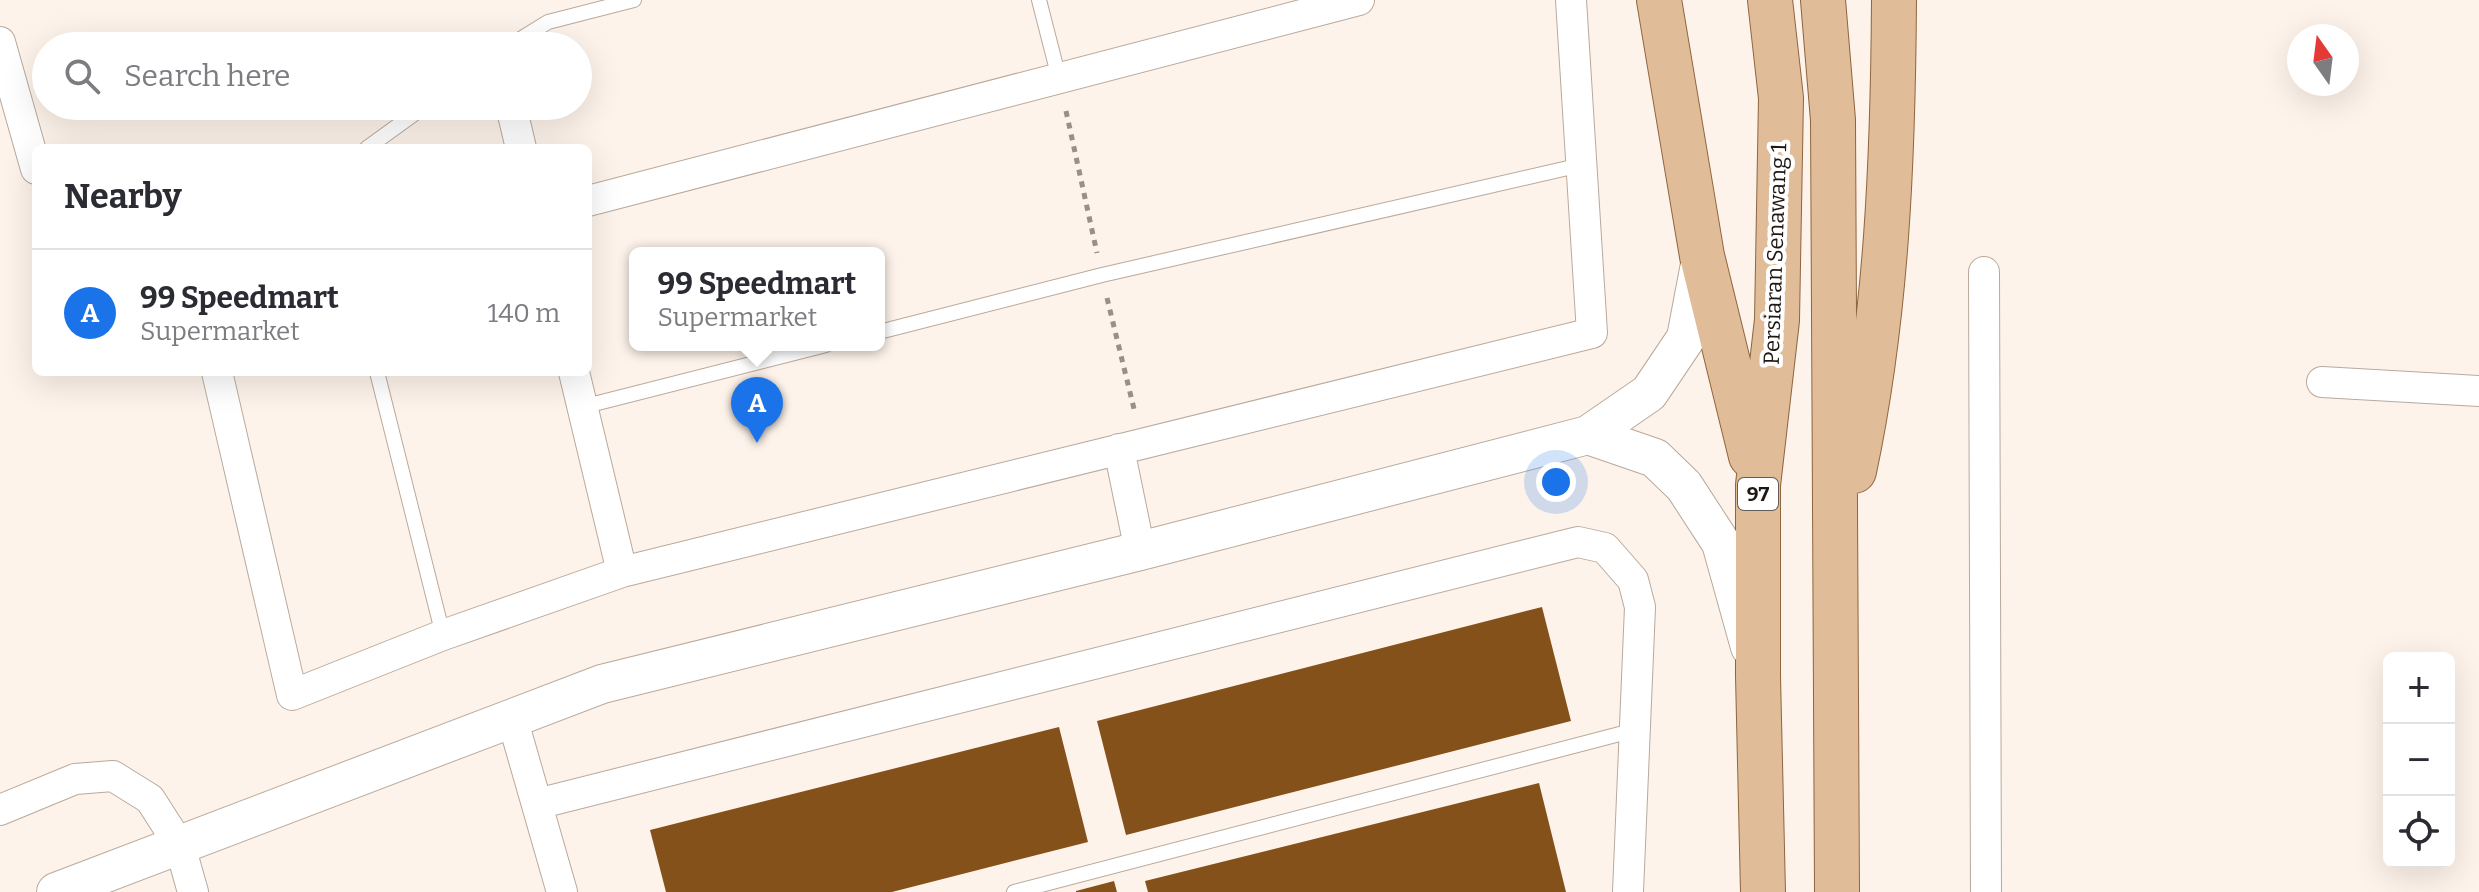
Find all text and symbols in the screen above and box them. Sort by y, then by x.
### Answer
north arrow [2287,24,2359,96]
search box [32,32,592,120]
icon: search [60,54,104,98]
text: Search here [124,58,291,94]
street label: Persiaran Senawang 1 [1758,143,1792,365]
text: Nearby [64,176,182,217]
popup [629,247,885,351]
text: 99 Speedmart [658,266,856,302]
text: 99 Speedmart [140,280,339,316]
text: A [81,298,99,329]
text: 140 m [488,298,560,329]
text: Supermarket [658,302,817,333]
text: Supermarket [140,316,300,347]
pin: A [731,377,783,443]
your location [1536,462,1576,502]
road number: 97 [1738,478,1778,510]
map controls [2383,652,2455,868]
button: + [2383,652,2455,724]
button: − [2383,724,2455,796]
button: locate [2383,796,2455,868]

